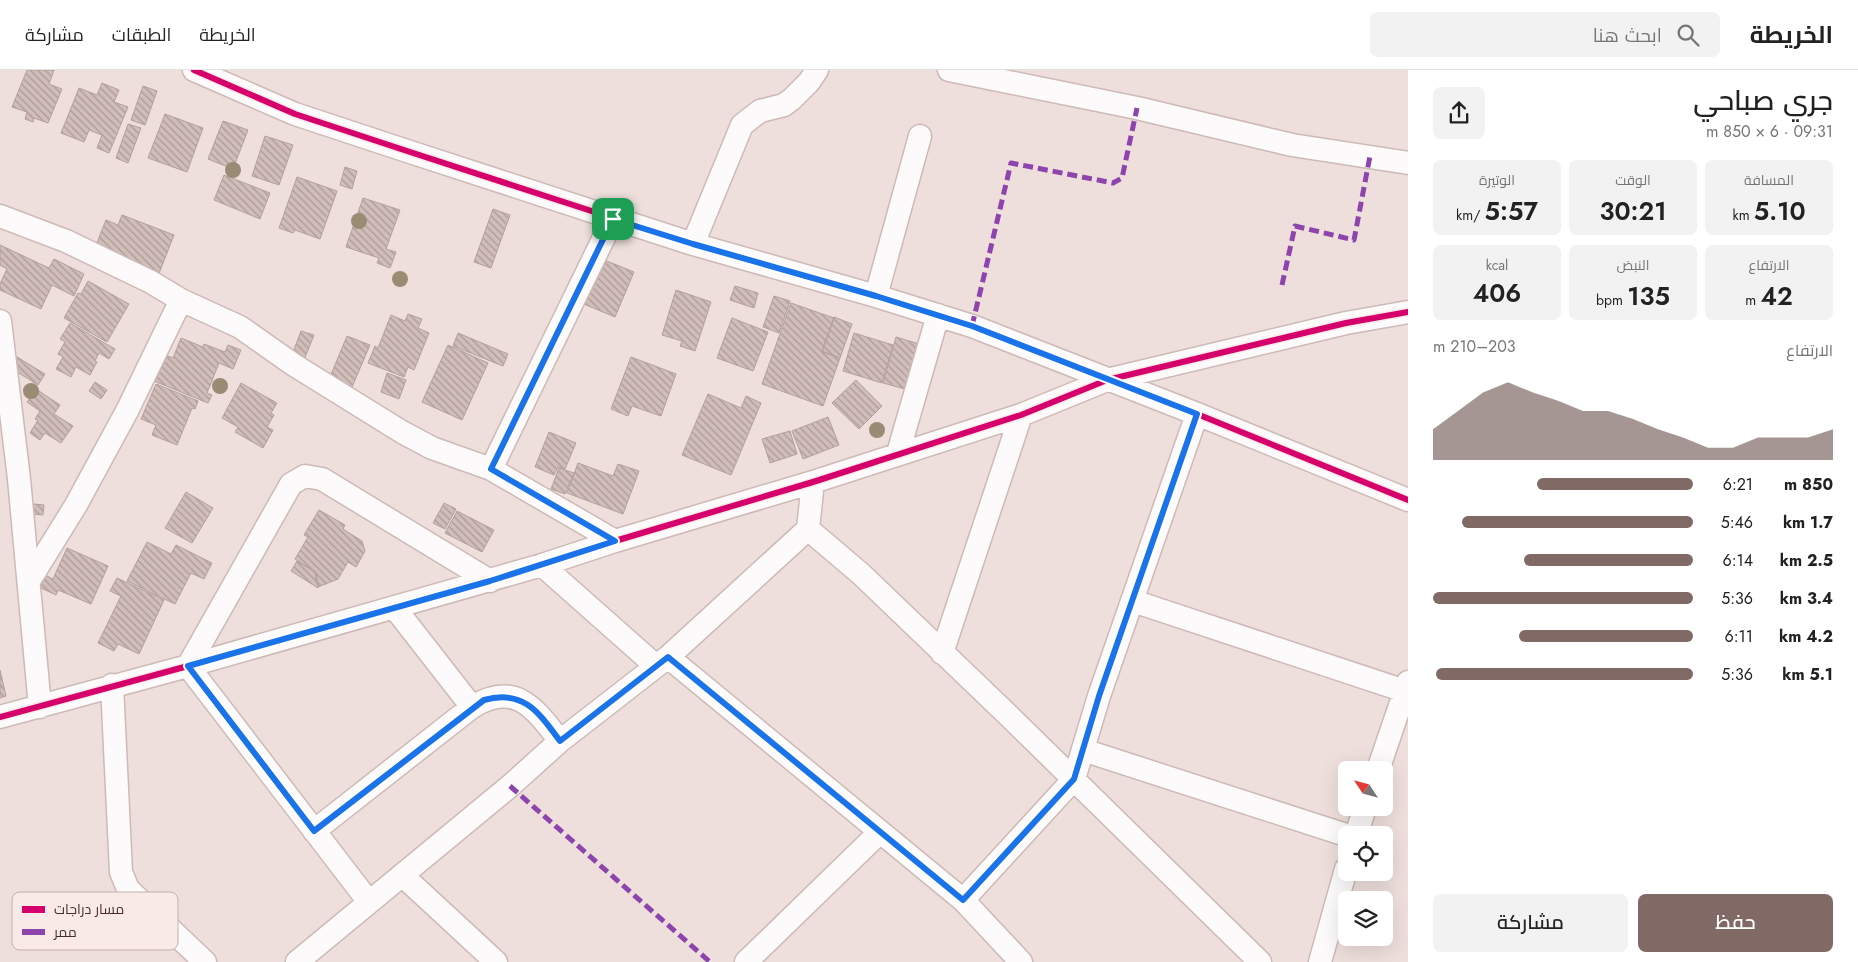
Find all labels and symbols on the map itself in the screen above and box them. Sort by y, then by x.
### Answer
pin [592,198,634,240]
north arrow [1338,761,1392,816]
legend [12,892,178,950]
text: مسار دراجات [54,899,124,919]
text: ممر [53,922,77,942]

